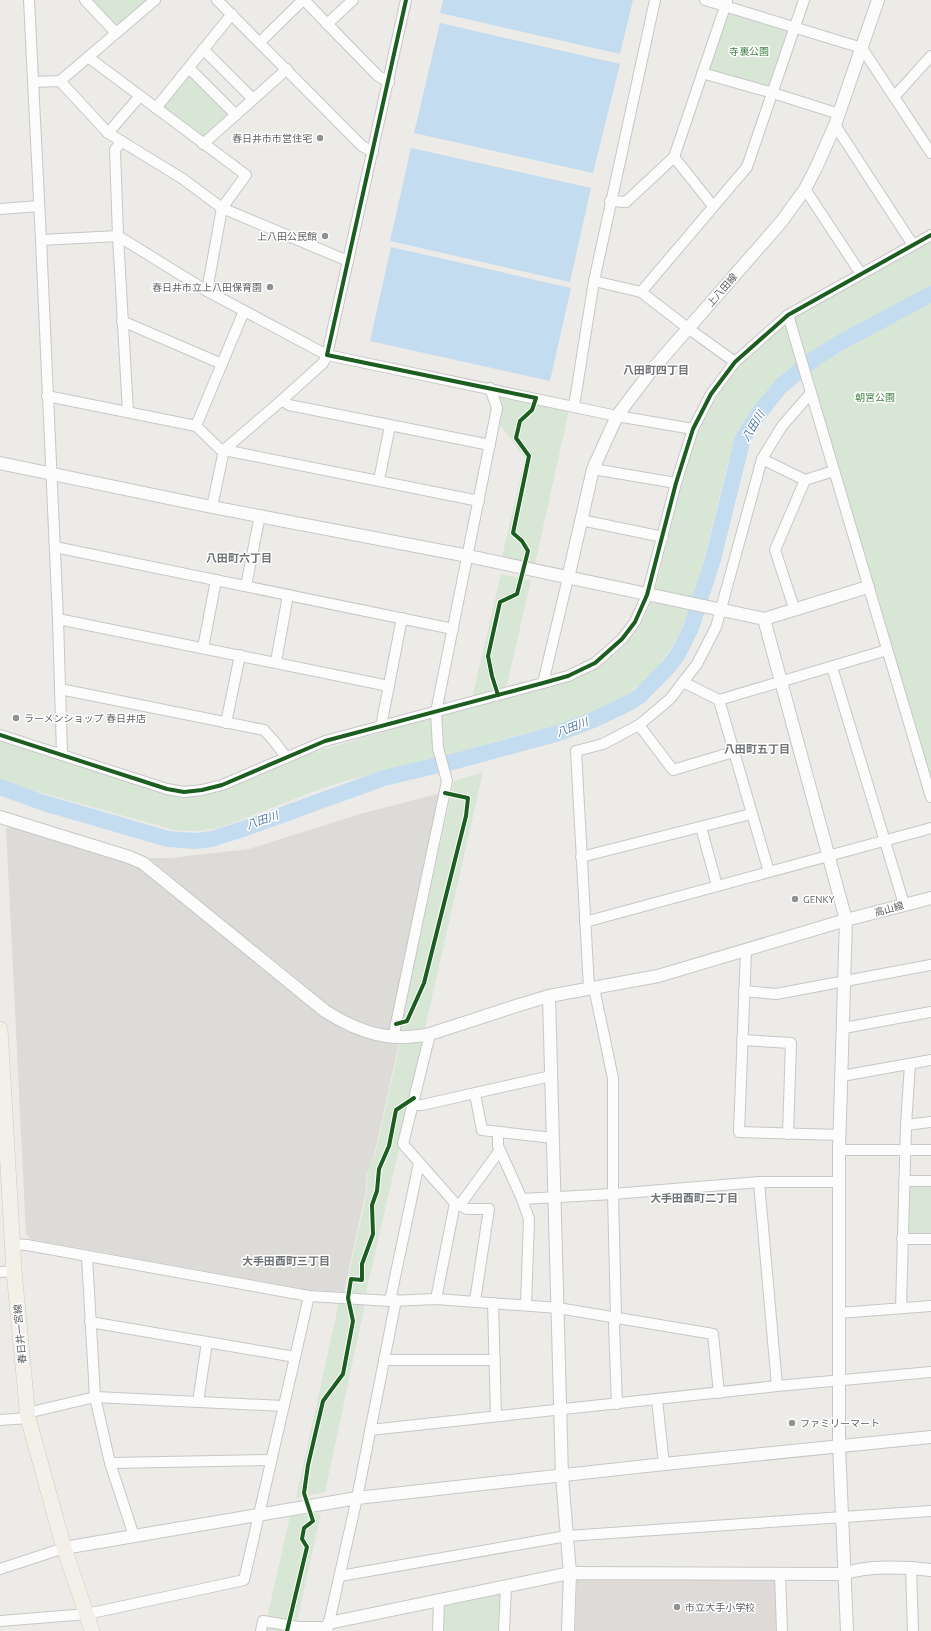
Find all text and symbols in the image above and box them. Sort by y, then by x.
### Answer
park label: 寺裏公園 [729,46,769,57]
place label: 春日井市市営住宅 [232,133,312,144]
marker: 春日井市市営住宅 [315,133,325,143]
place label: 上八田公民館 [257,231,317,242]
marker: 上八田公民館 [320,231,330,241]
street label: 上八田線 [705,271,739,309]
place label: 春日井市立上八田保育園 [152,282,262,293]
marker: 春日井市立上八田保育園 [265,282,275,292]
district label: 八田町四丁目 [623,364,689,376]
park label: 朝宮公園 [855,392,895,403]
water label: 八田川 [739,408,767,443]
district label: 八田町六丁目 [206,552,272,564]
marker: ラーメンショップ 春日井店 [11,713,21,723]
place label: ラーメンショップ 春日井店 [24,713,146,724]
water label: 八田川 [554,715,590,739]
district label: 八田町五丁目 [724,743,790,755]
water label: 八田川 [244,809,280,831]
marker: GENKY [790,894,800,904]
place label: GENKY [803,894,835,905]
street label: 高山線 [873,900,905,918]
district label: 大手田酉町二丁目 [650,1192,738,1204]
district label: 大手田酉町三丁目 [242,1255,330,1267]
street label: 春日井一宮線 [12,1304,28,1364]
marker: ファミリーマート [787,1418,797,1428]
place label: ファミリーマート [800,1418,880,1429]
marker: 市立大手小学校 [672,1602,682,1612]
place label: 市立大手小学校 [685,1602,755,1613]

